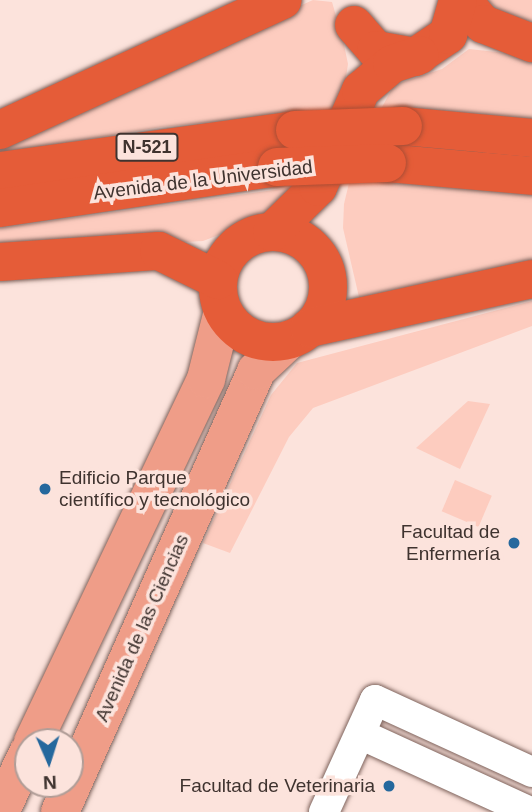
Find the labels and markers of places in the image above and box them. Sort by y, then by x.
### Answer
place label: Edificio Parque científico y tecnológico [59,467,250,511]
marker: Edificio Parque científico y tecnológico [37,481,53,497]
place label: Facultad de Enfermería [401,521,500,565]
marker: Facultad de Enfermería [506,535,522,551]
place label: Facultad de Veterinaria [180,775,375,797]
marker: Facultad de Veterinaria [381,778,397,794]

